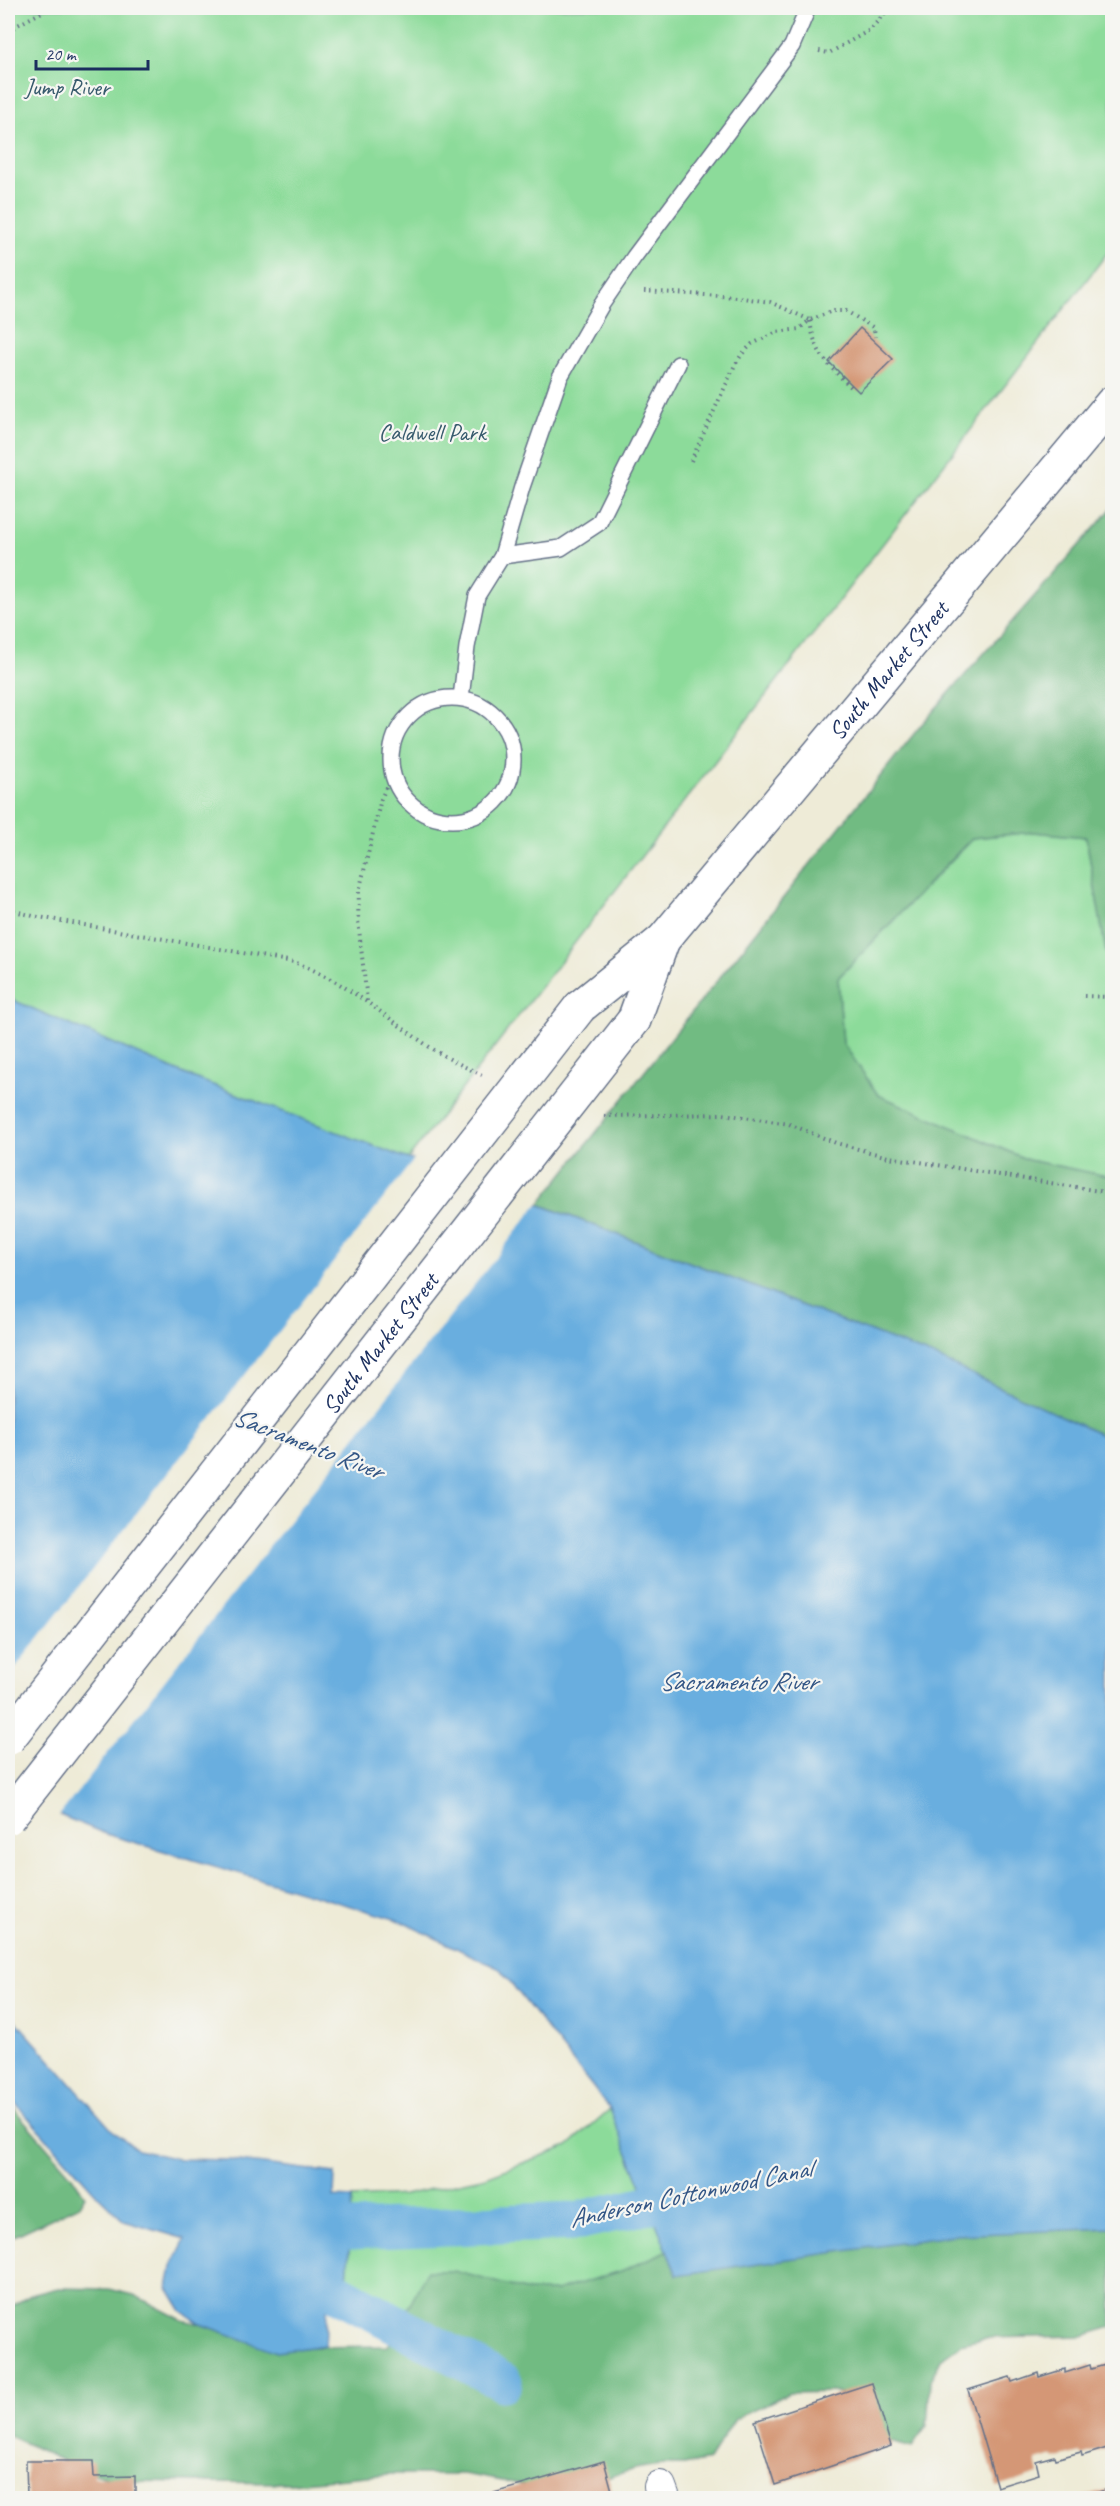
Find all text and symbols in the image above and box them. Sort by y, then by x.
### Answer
scale bar [36,33,148,71]
text: 20 m [45,43,78,65]
park label: Jump River [24,72,112,102]
park label: Caldwell Park [379,417,488,447]
street label: South Market Street [822,593,956,746]
street label: South Market Street [315,1265,446,1420]
water label: Sacramento River [229,1400,391,1489]
water label: Sacramento River [660,1665,821,1698]
water label: Anderson Cottonwood Canal [566,2150,823,2235]

